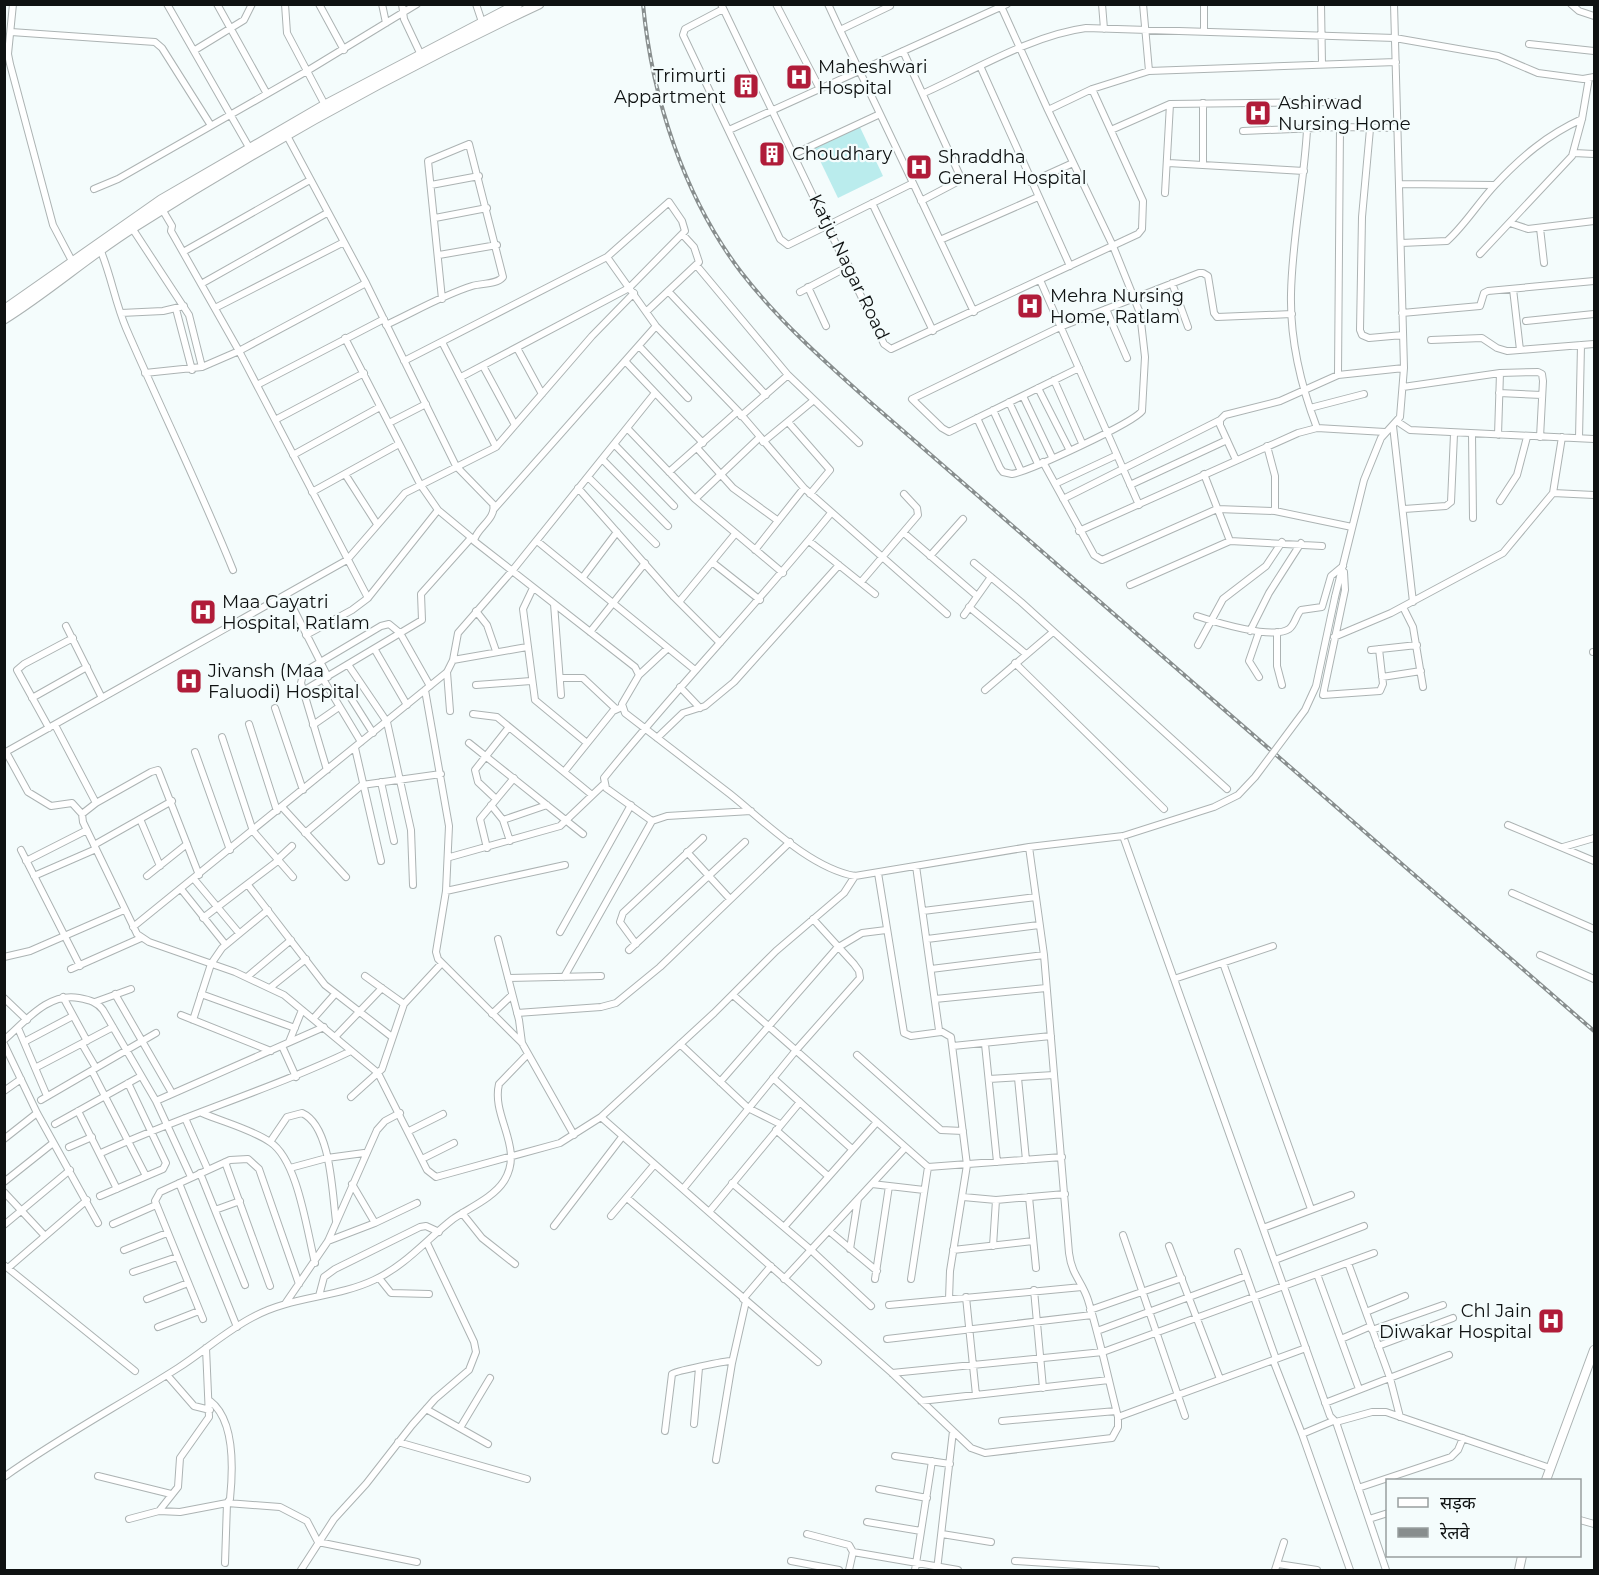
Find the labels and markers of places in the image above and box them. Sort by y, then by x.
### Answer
place label: Maheshwari Hospital [818,56,928,99]
hospital icon: Maheshwari Hospital [784,62,814,92]
place label: Trimurti Appartment [614,65,726,108]
building icon: Trimurti Appartment [731,71,761,101]
place label: Ashirwad Nursing Home [1278,92,1411,135]
hospital icon: Ashirwad Nursing Home [1243,98,1273,128]
building icon: Choudhary [757,139,787,169]
place label: Choudhary [792,143,892,165]
place label: Shraddha General Hospital [938,146,1087,189]
hospital icon: Shraddha General Hospital [904,152,934,182]
place label: Mehra Nursing Home, Ratlam [1050,285,1184,328]
hospital icon: Mehra Nursing Home, Ratlam [1015,291,1045,321]
place label: Maa Gayatri Hospital, Ratlam [222,591,370,634]
hospital icon: Maa Gayatri Hospital, Ratlam [188,597,218,627]
place label: Jivansh (Maa Faluodi) Hospital [207,660,360,703]
hospital icon: Jivansh (Maa Faluodi) Hospital [174,666,204,696]
place label: Chl Jain Diwakar Hospital [1379,1300,1532,1343]
hospital icon: Chl Jain Diwakar Hospital [1536,1306,1566,1336]

